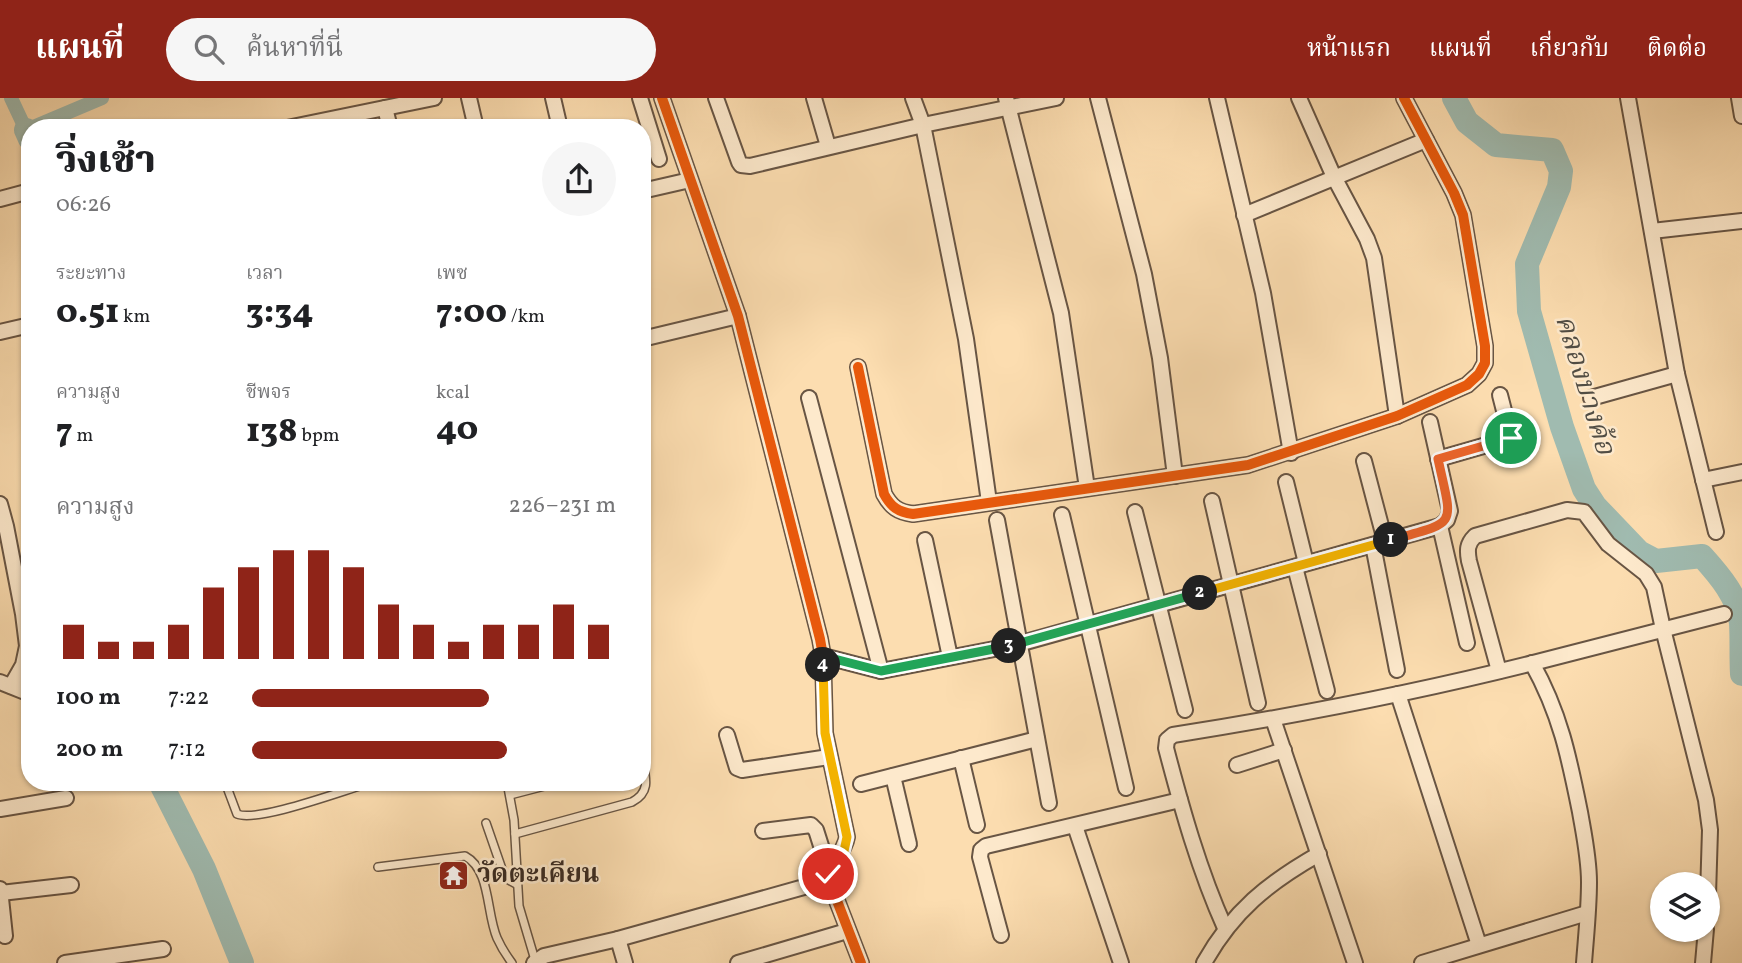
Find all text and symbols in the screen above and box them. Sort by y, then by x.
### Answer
search box [166,18,656,81]
text: แผนที่ [35,27,124,73]
icon: search [190,30,228,68]
text: ค้นหาที่นี่ [246,31,343,67]
text: หน้าแรก [1307,33,1391,67]
text: แผนที่ [1429,33,1492,67]
text: เกี่ยวกับ [1530,33,1609,67]
text: ติดต่อ [1647,33,1707,67]
text: วิ่งเช้า [56,136,156,189]
button: share [542,142,616,216]
text: 06:26 [56,189,111,221]
text: ระยะทาง [56,261,126,287]
text: เวลา [246,261,283,287]
text: เพซ [436,261,468,287]
text: 0.51 [56,289,119,337]
text: 3:34 [246,289,313,337]
text: 7:00 [436,289,507,337]
text: km [119,304,150,330]
text: /km [507,304,545,330]
water label: คลองบางค้อ [1544,310,1624,461]
text: ความสูง [56,380,121,406]
text: ชีพจร [246,380,291,406]
text: kcal [436,380,470,406]
text: 40 [436,406,478,454]
text: 7 [56,408,73,456]
text: 138 [246,408,298,456]
pin [1481,408,1541,468]
icon: arrive [1492,419,1530,457]
text: m [73,423,93,449]
text: bpm [298,423,340,449]
text: 226–231 m [509,490,616,522]
text: ความสูง [56,492,134,524]
pin: 1 [1374,522,1408,558]
text: 1 [1387,526,1394,552]
pin: 2 [1182,575,1218,610]
text: 2 [1195,579,1204,605]
pin: 3 [992,628,1026,664]
text: 3 [1004,632,1013,658]
pin: 4 [806,648,840,682]
text: 4 [817,651,828,677]
text: 100 m [56,682,121,714]
text: 7:22 [168,682,209,714]
text: 200 m [56,734,123,766]
text: 7:12 [168,734,206,766]
pin [798,844,858,904]
icon: check [809,855,847,893]
place label: วัดตะเคียน [477,857,599,893]
temple icon: วัดตะเคียน [437,858,471,892]
map controls [1650,872,1720,942]
button: layers [1650,872,1720,942]

